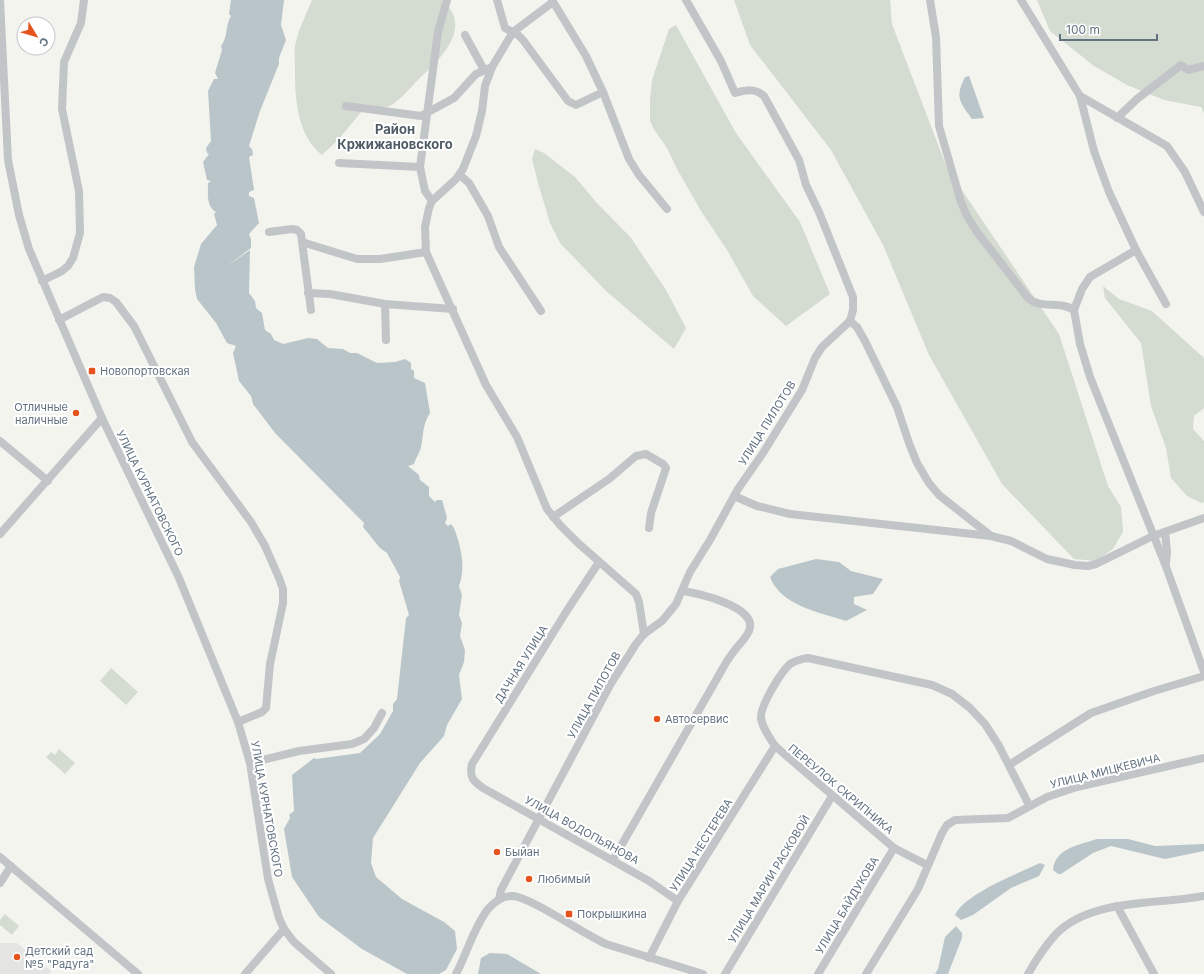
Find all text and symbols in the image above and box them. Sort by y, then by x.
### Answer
north arrow [16,16,56,56]
scale bar [1060,16,1157,42]
text: 100 m [1066,22,1100,37]
text: С [36,35,52,50]
district label: Район Кржижановского [337,121,453,152]
place label: Новопортовская [100,364,190,378]
marker: Новопортовская [87,366,97,376]
street label: УЛИЦА ПИЛОТОВ [735,378,799,468]
place label: Отличные наличные [14,400,68,427]
marker: Отличные наличные [71,408,81,418]
street label: УЛИЦА КУРНАТОВСКОГО [113,428,187,558]
street label: ДАЧНАЯ УЛИЦА [491,622,551,706]
street label: УЛИЦА ПИЛОТОВ [564,649,624,741]
place label: Автосервис [665,712,729,726]
marker: Автосервис [652,714,662,724]
street label: УЛИЦА КУРНАТОВСКОГО [248,740,286,878]
street label: ПЕРЕУЛОК СКРИПНИКА [786,741,897,837]
street label: УЛИЦА МИЦКЕВИЧА [1048,750,1162,791]
street label: УЛИЦА ВОДОПЬЯНОВА [522,793,642,868]
street label: УЛИЦА НЕСТЕРЕВА [667,796,736,894]
street label: УЛИЦА МАРИИ РАСКОВОЙ [725,812,813,946]
place label: Быйан [505,845,539,859]
marker: Быйан [492,847,502,857]
street label: УЛИЦА БАЙДУКОВА [812,853,882,956]
place label: Любимый [537,872,591,886]
marker: Любимый [524,874,534,884]
place label: Покрышкина [577,907,647,921]
marker: Покрышкина [564,909,574,919]
place label: Детский сад №5 "Радуга" [25,944,94,971]
marker: Детский сад №5 "Радуга" [12,952,22,962]

